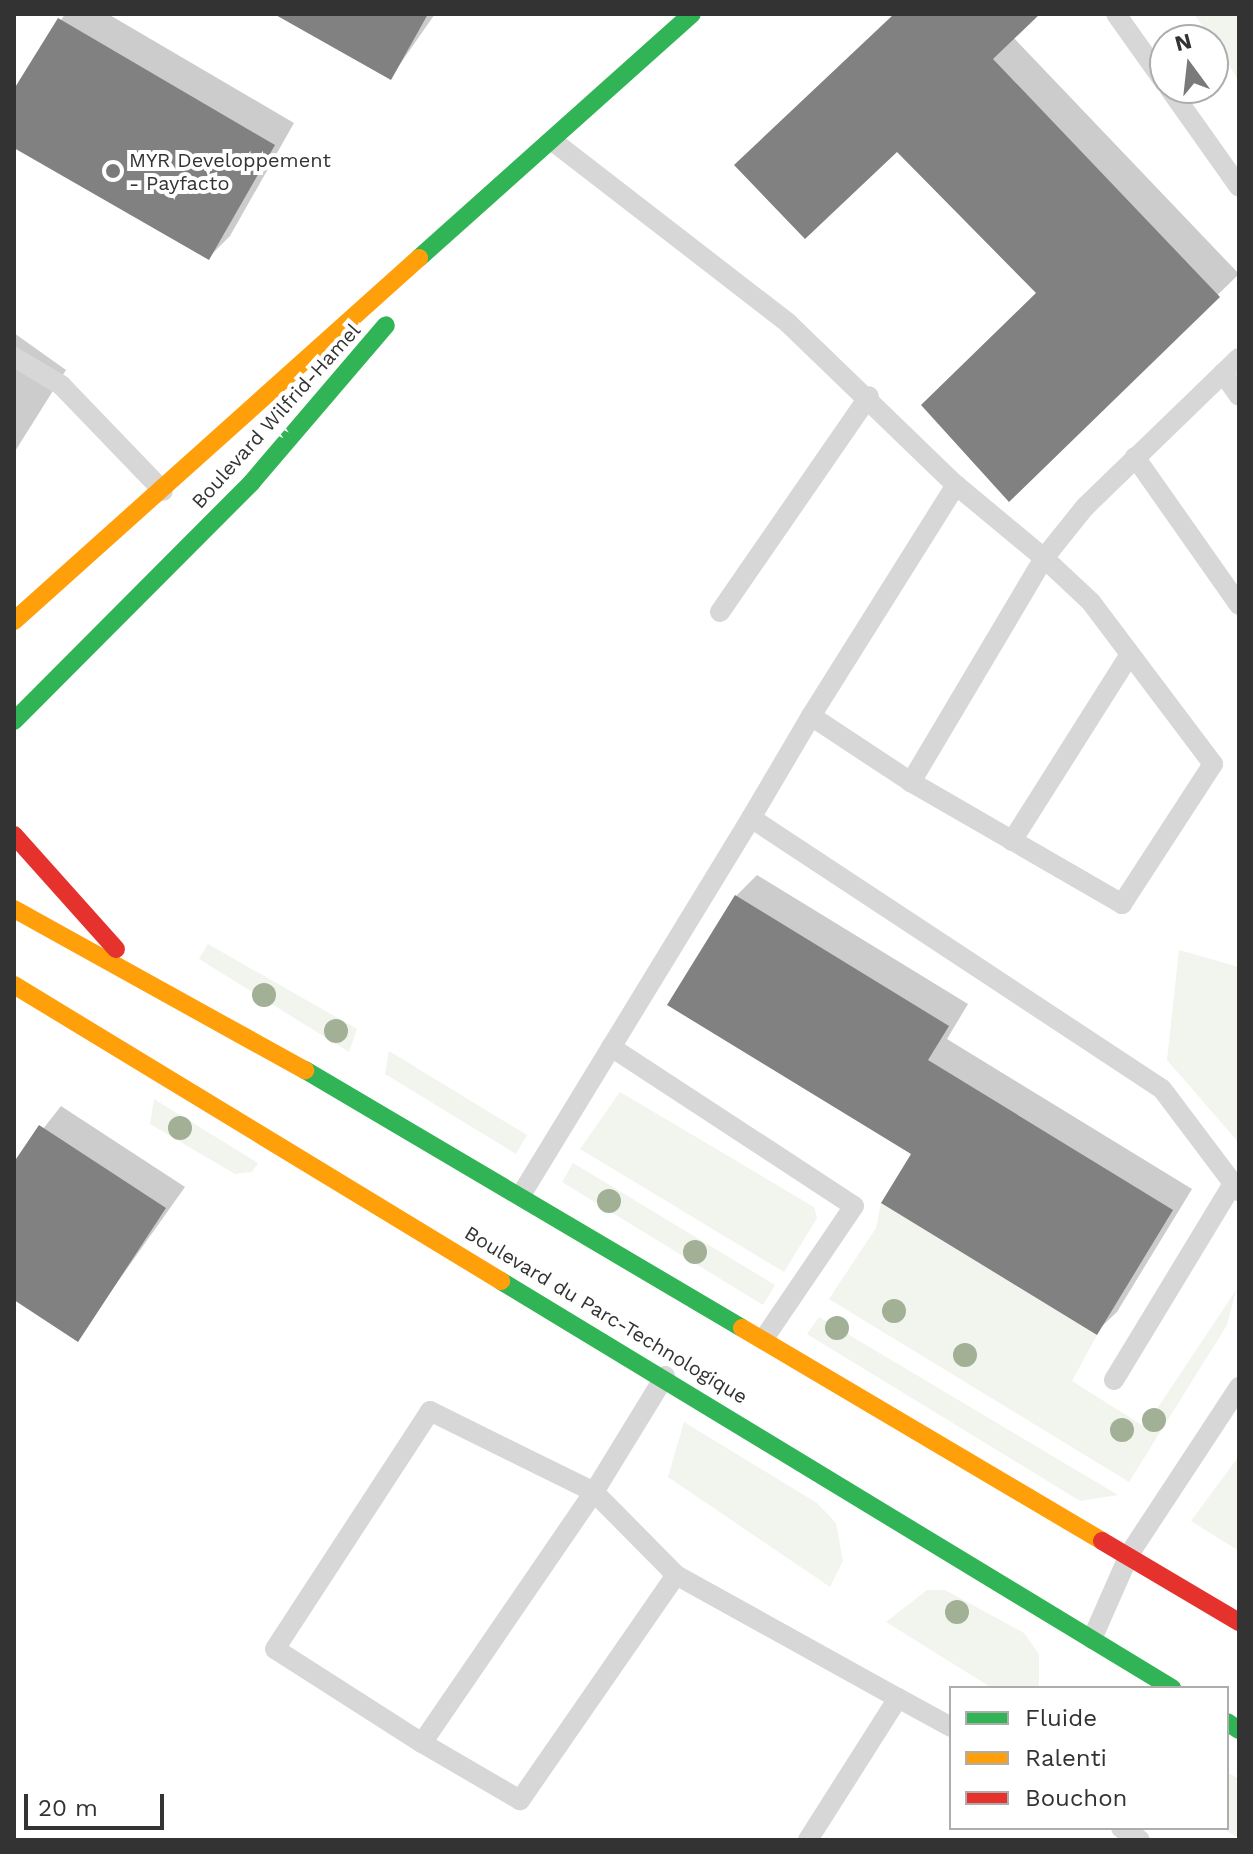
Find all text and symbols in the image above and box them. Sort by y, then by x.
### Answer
north arrow [1149,24,1229,104]
text: N [1172,28,1194,56]
place label: MYR Developpement - Payfacto [129,148,331,195]
marker: MYR Developpement - Payfacto [104,162,122,180]
street label: Boulevard Wilfrid-Hamel [187,319,365,513]
street label: Boulevard du Parc-Technologique [460,1221,752,1409]
legend [949,1686,1229,1830]
text: Fluide [1025,1704,1097,1732]
text: Ralenti [1025,1744,1107,1772]
scale bar [28,1778,168,1828]
text: Bouchon [1025,1784,1127,1812]
text: 20 m [38,1794,98,1822]

